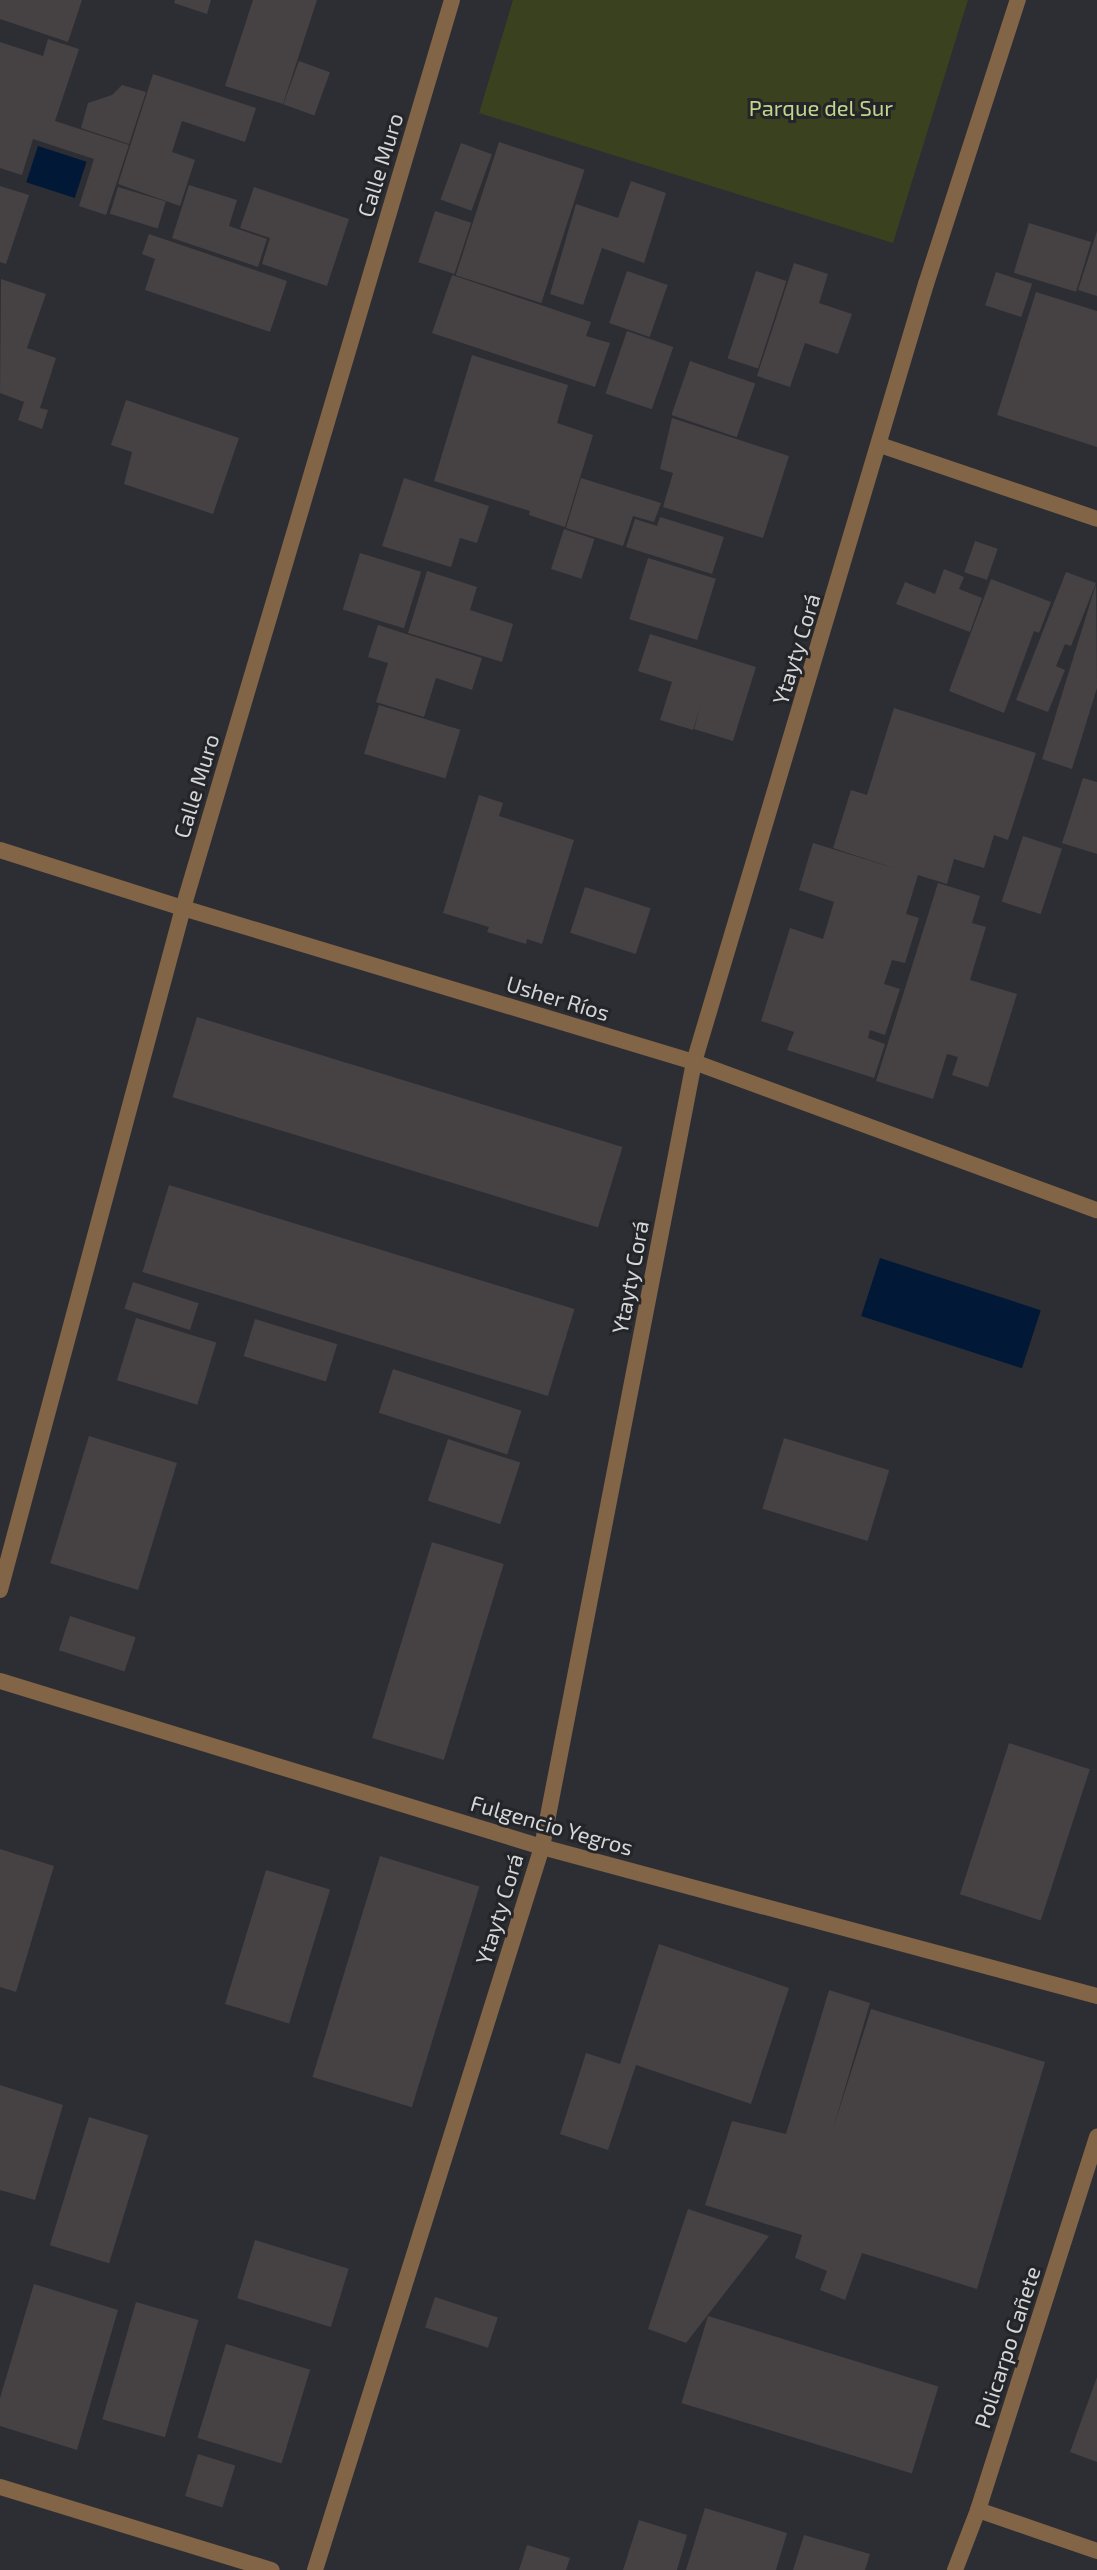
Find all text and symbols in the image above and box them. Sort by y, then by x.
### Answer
park label: Parque del Sur [749,95,893,121]
street label: Calle Muro [352,110,408,220]
street label: Ytayty Corá [767,590,825,708]
street label: Calle Muro [168,731,224,841]
street label: Usher Ríos [503,970,613,1026]
street label: Ytayty Corá [606,1218,654,1336]
street label: Fulgencio Yegros [467,1789,637,1861]
street label: Ytayty Corá [470,1850,528,1968]
street label: Policarpo Cañete [968,2263,1046,2431]

